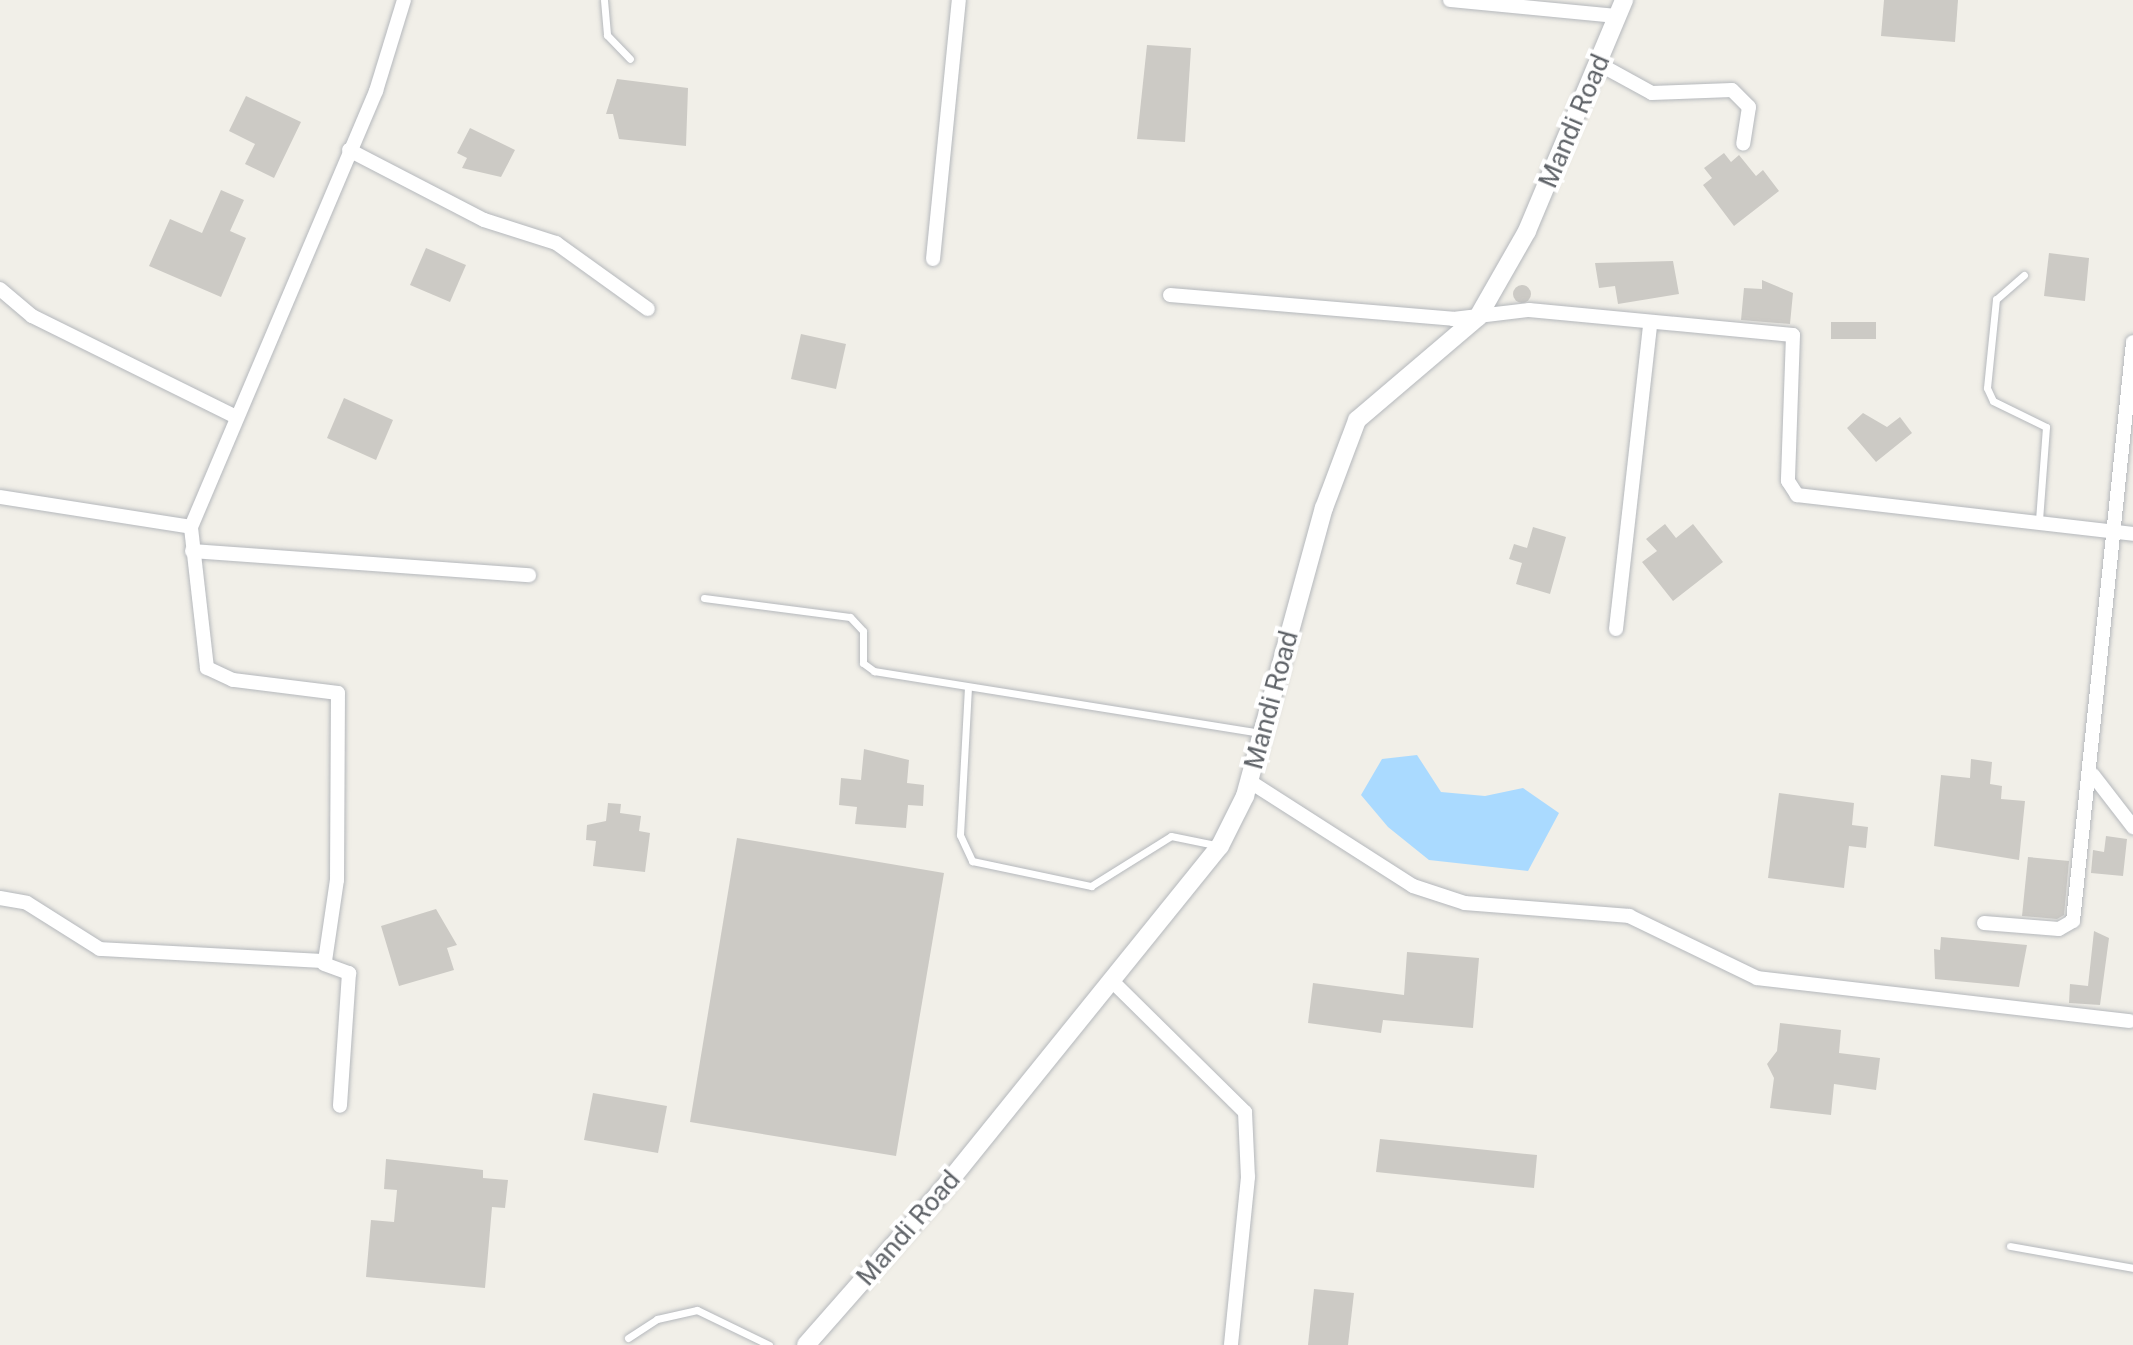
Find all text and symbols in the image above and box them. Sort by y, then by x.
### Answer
street label: Mandi Road [1532,49,1616,193]
street label: Mandi Road [1238,627,1304,773]
street label: Mandi Road [850,1164,966,1292]

